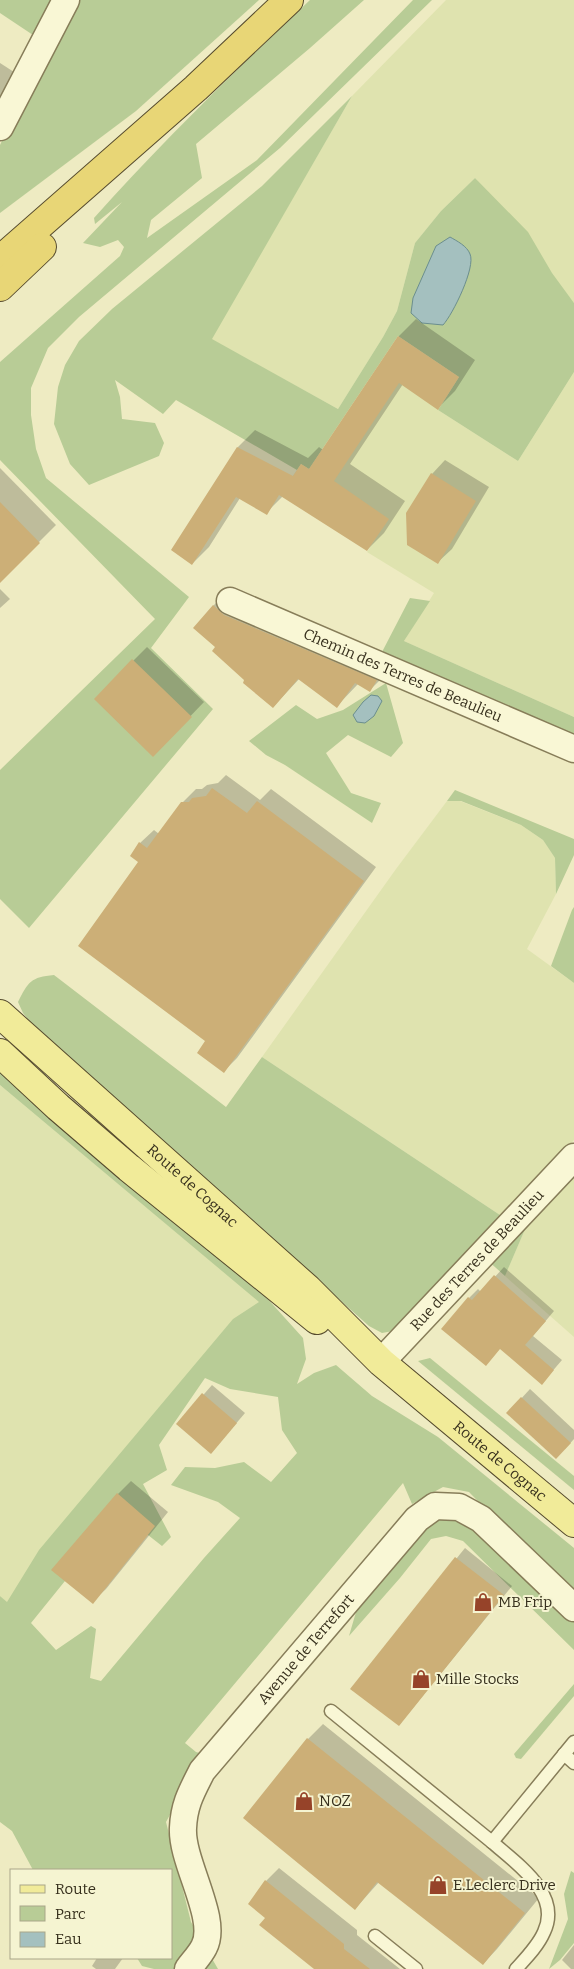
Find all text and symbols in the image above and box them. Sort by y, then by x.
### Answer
street label: Chemin des Terres de Beaulieu [301,625,505,726]
street label: Route de Cognac [143,1141,242,1231]
street label: Rue des Terres de Beaulieu [406,1186,547,1334]
street label: Route de Cognac [450,1417,550,1505]
street label: Avenue de Terrefort [254,1590,358,1708]
shop icon: MB Frip [472,1591,494,1613]
place label: MB Frip [498,1593,552,1611]
shop icon: Mille Stocks [410,1668,432,1690]
place label: Mille Stocks [436,1670,519,1688]
shop icon: NOZ [293,1790,315,1812]
place label: NOZ [319,1792,351,1810]
legend [10,1869,172,1959]
shop icon: E.Leclerc Drive [427,1874,449,1896]
place label: E.Leclerc Drive [453,1876,556,1894]
text: Route [55,1880,96,1898]
text: Parc [55,1905,86,1923]
text: Eau [55,1930,82,1948]

